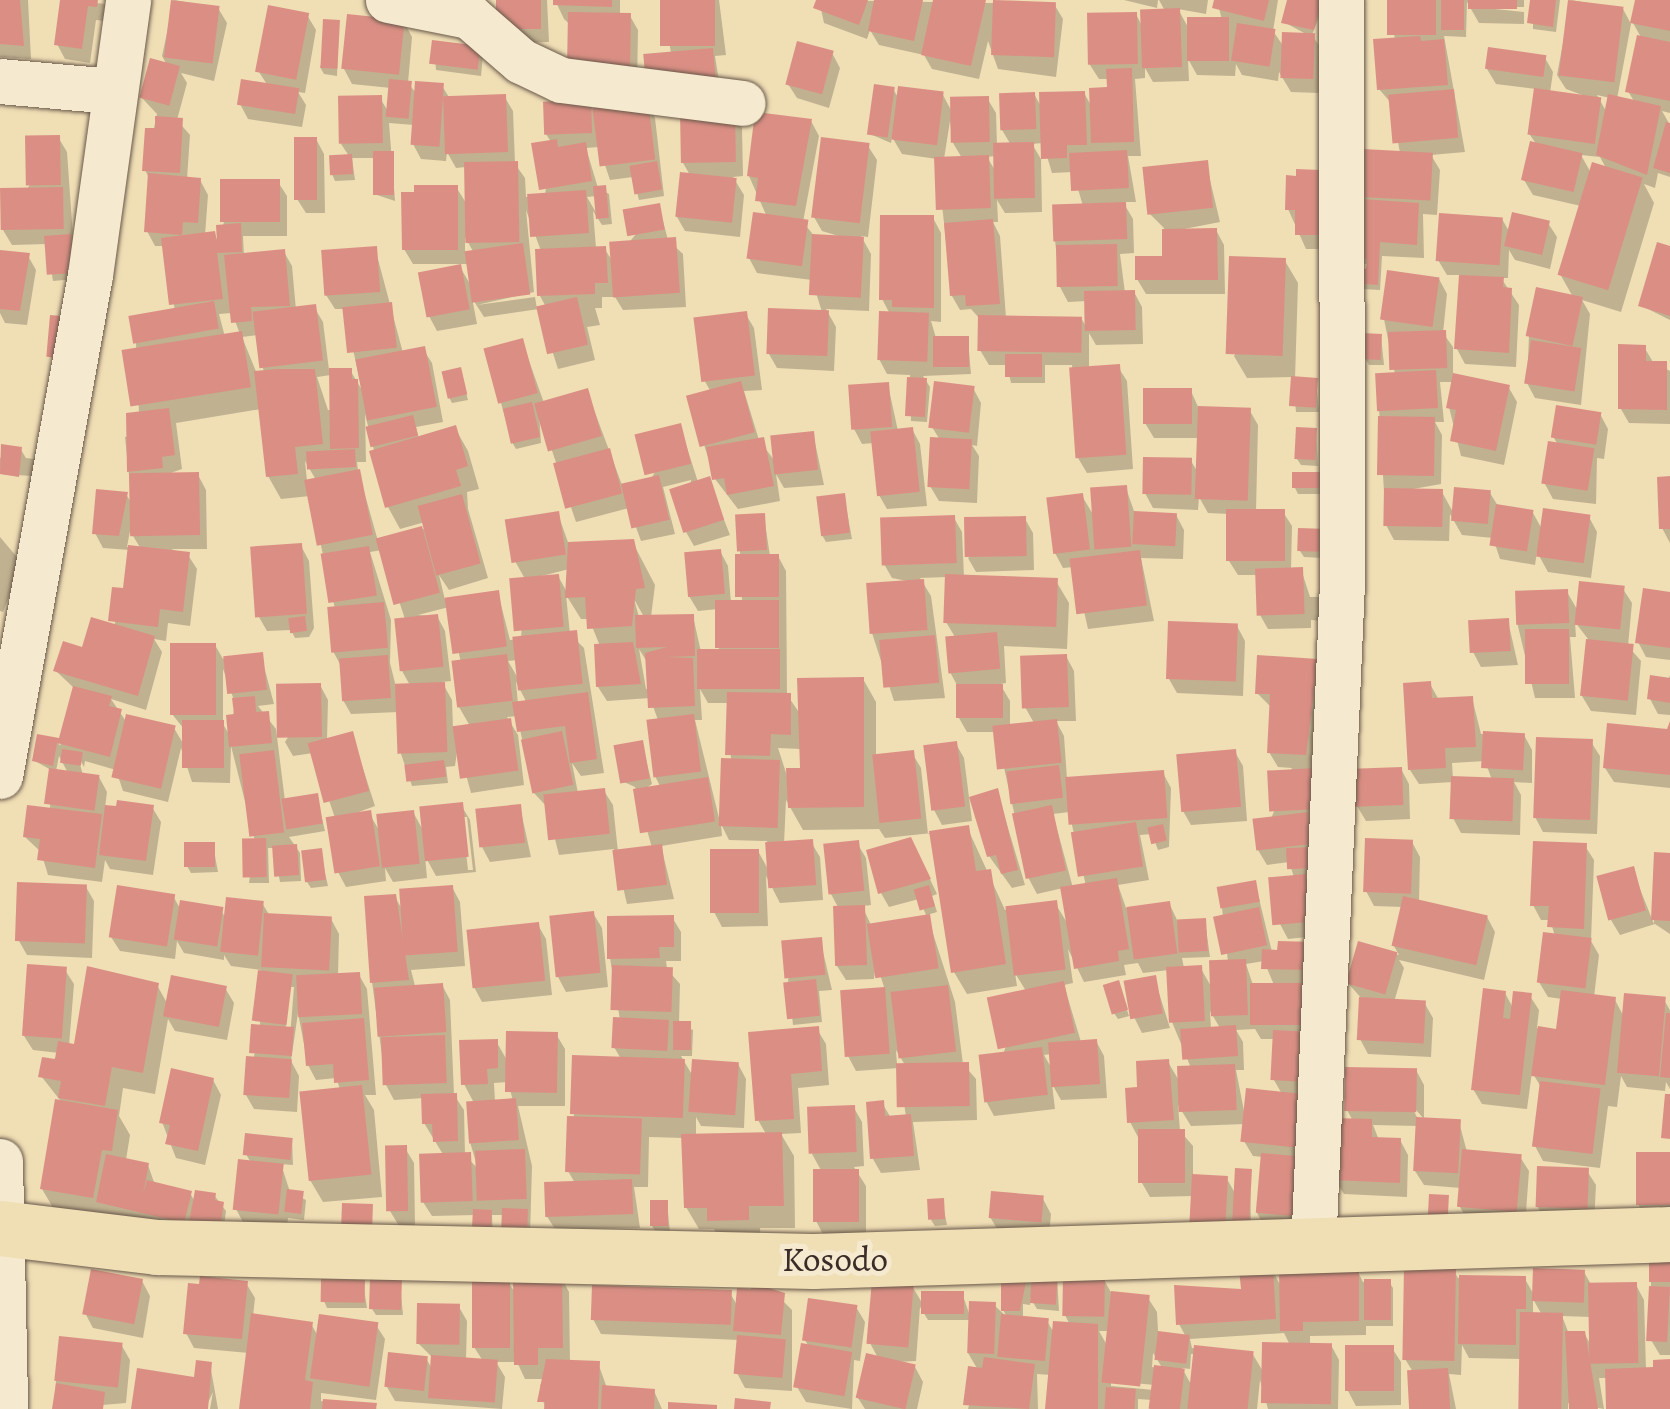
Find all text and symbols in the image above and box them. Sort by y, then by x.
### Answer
street label: Kosodo [782,1238,888,1280]

